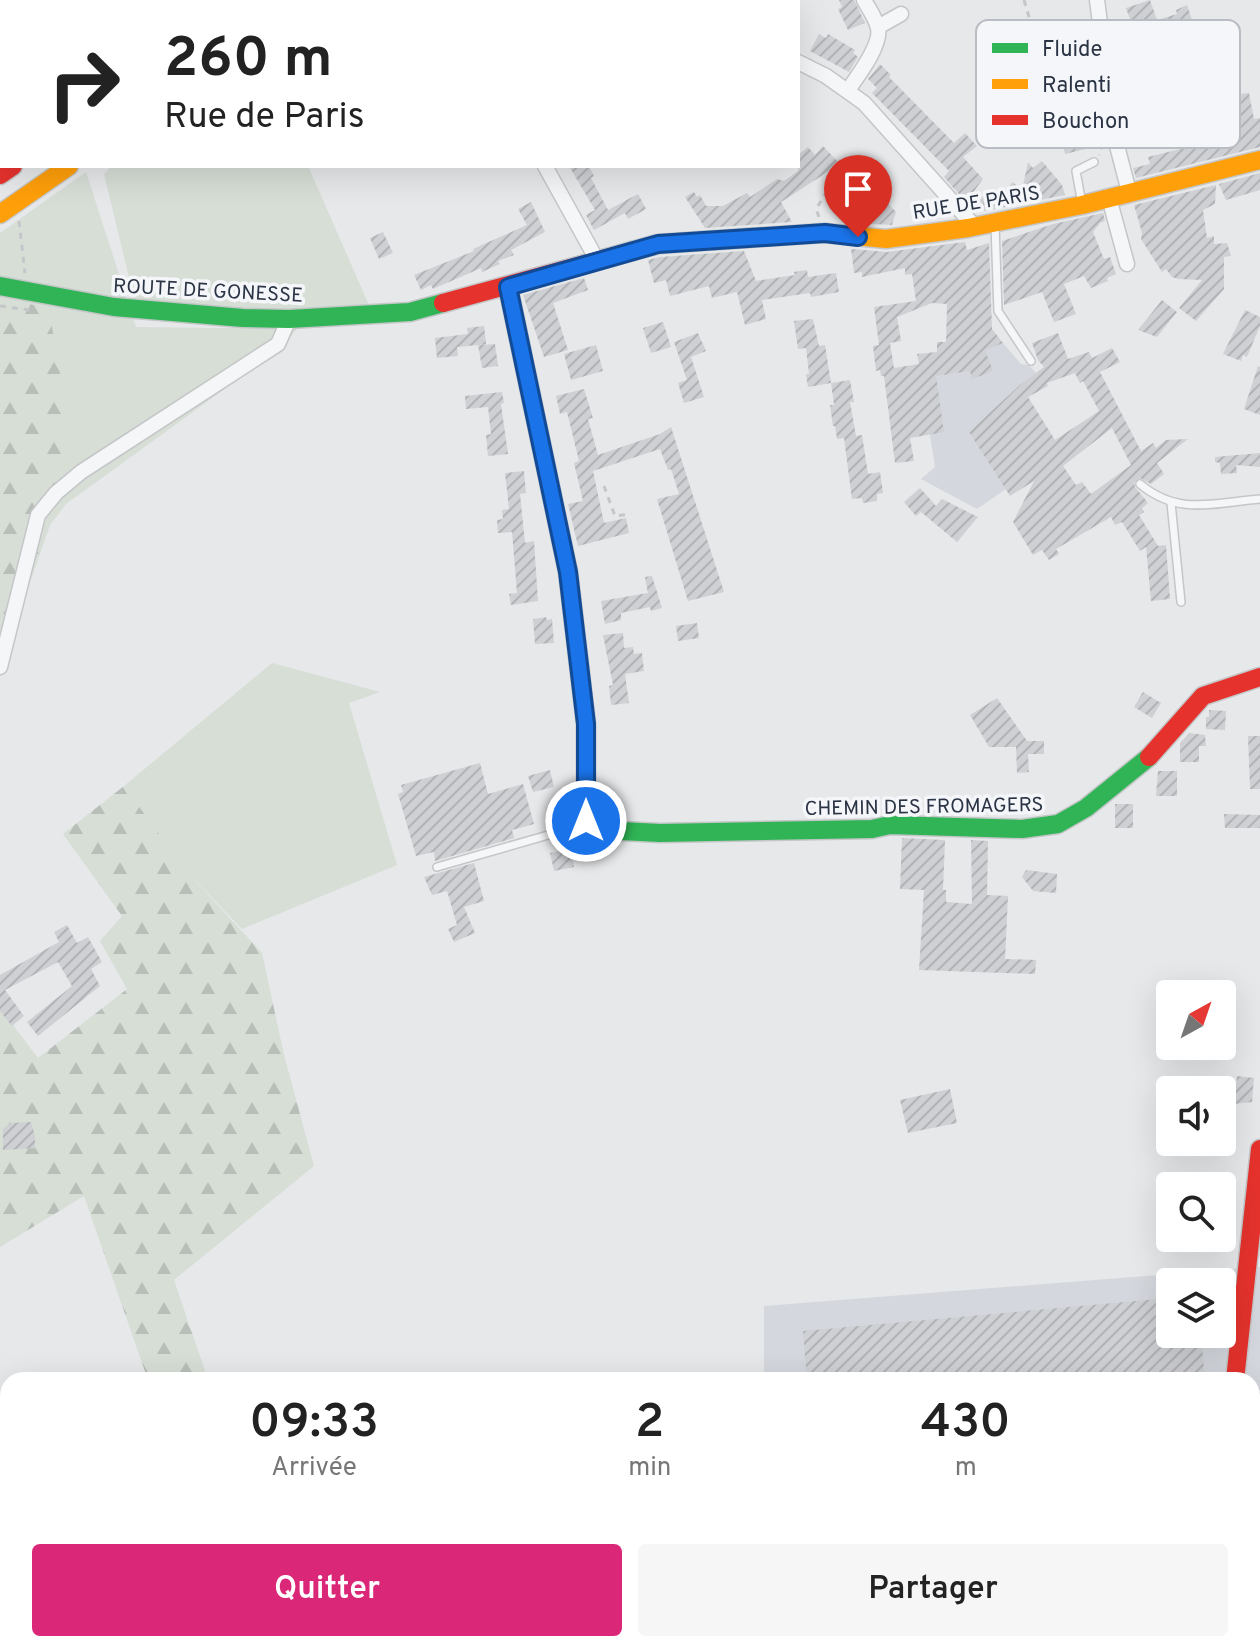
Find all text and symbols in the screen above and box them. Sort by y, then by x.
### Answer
legend [976,20,1240,148]
text: 260 m [164,26,333,96]
icon: right [32,32,136,136]
text: Fluide [1042,37,1102,64]
text: Ralenti [1042,73,1111,100]
text: Rue de Paris [164,95,365,141]
text: Bouchon [1042,109,1129,136]
pin [824,155,892,237]
icon: arrive [836,167,880,211]
street label: RUE DE PARIS [911,181,1042,227]
street label: ROUTE DE GONESSE [112,274,304,310]
position arrow [544,779,628,863]
street label: CHEMIN DES FROMAGERS [804,793,1044,823]
north arrow [1156,980,1236,1060]
map controls [1156,980,1236,1348]
button: sound [1156,1076,1236,1156]
button: search [1156,1172,1236,1252]
button: layers [1156,1268,1236,1348]
text: 09:33 [249,1394,379,1454]
text: 2 [635,1394,664,1454]
text: 430 [921,1394,1011,1454]
text: Arrivée [271,1452,357,1485]
text: min [628,1452,671,1485]
text: m [955,1452,977,1485]
button: Quitter [32,1544,622,1636]
button: Partager [638,1544,1228,1636]

